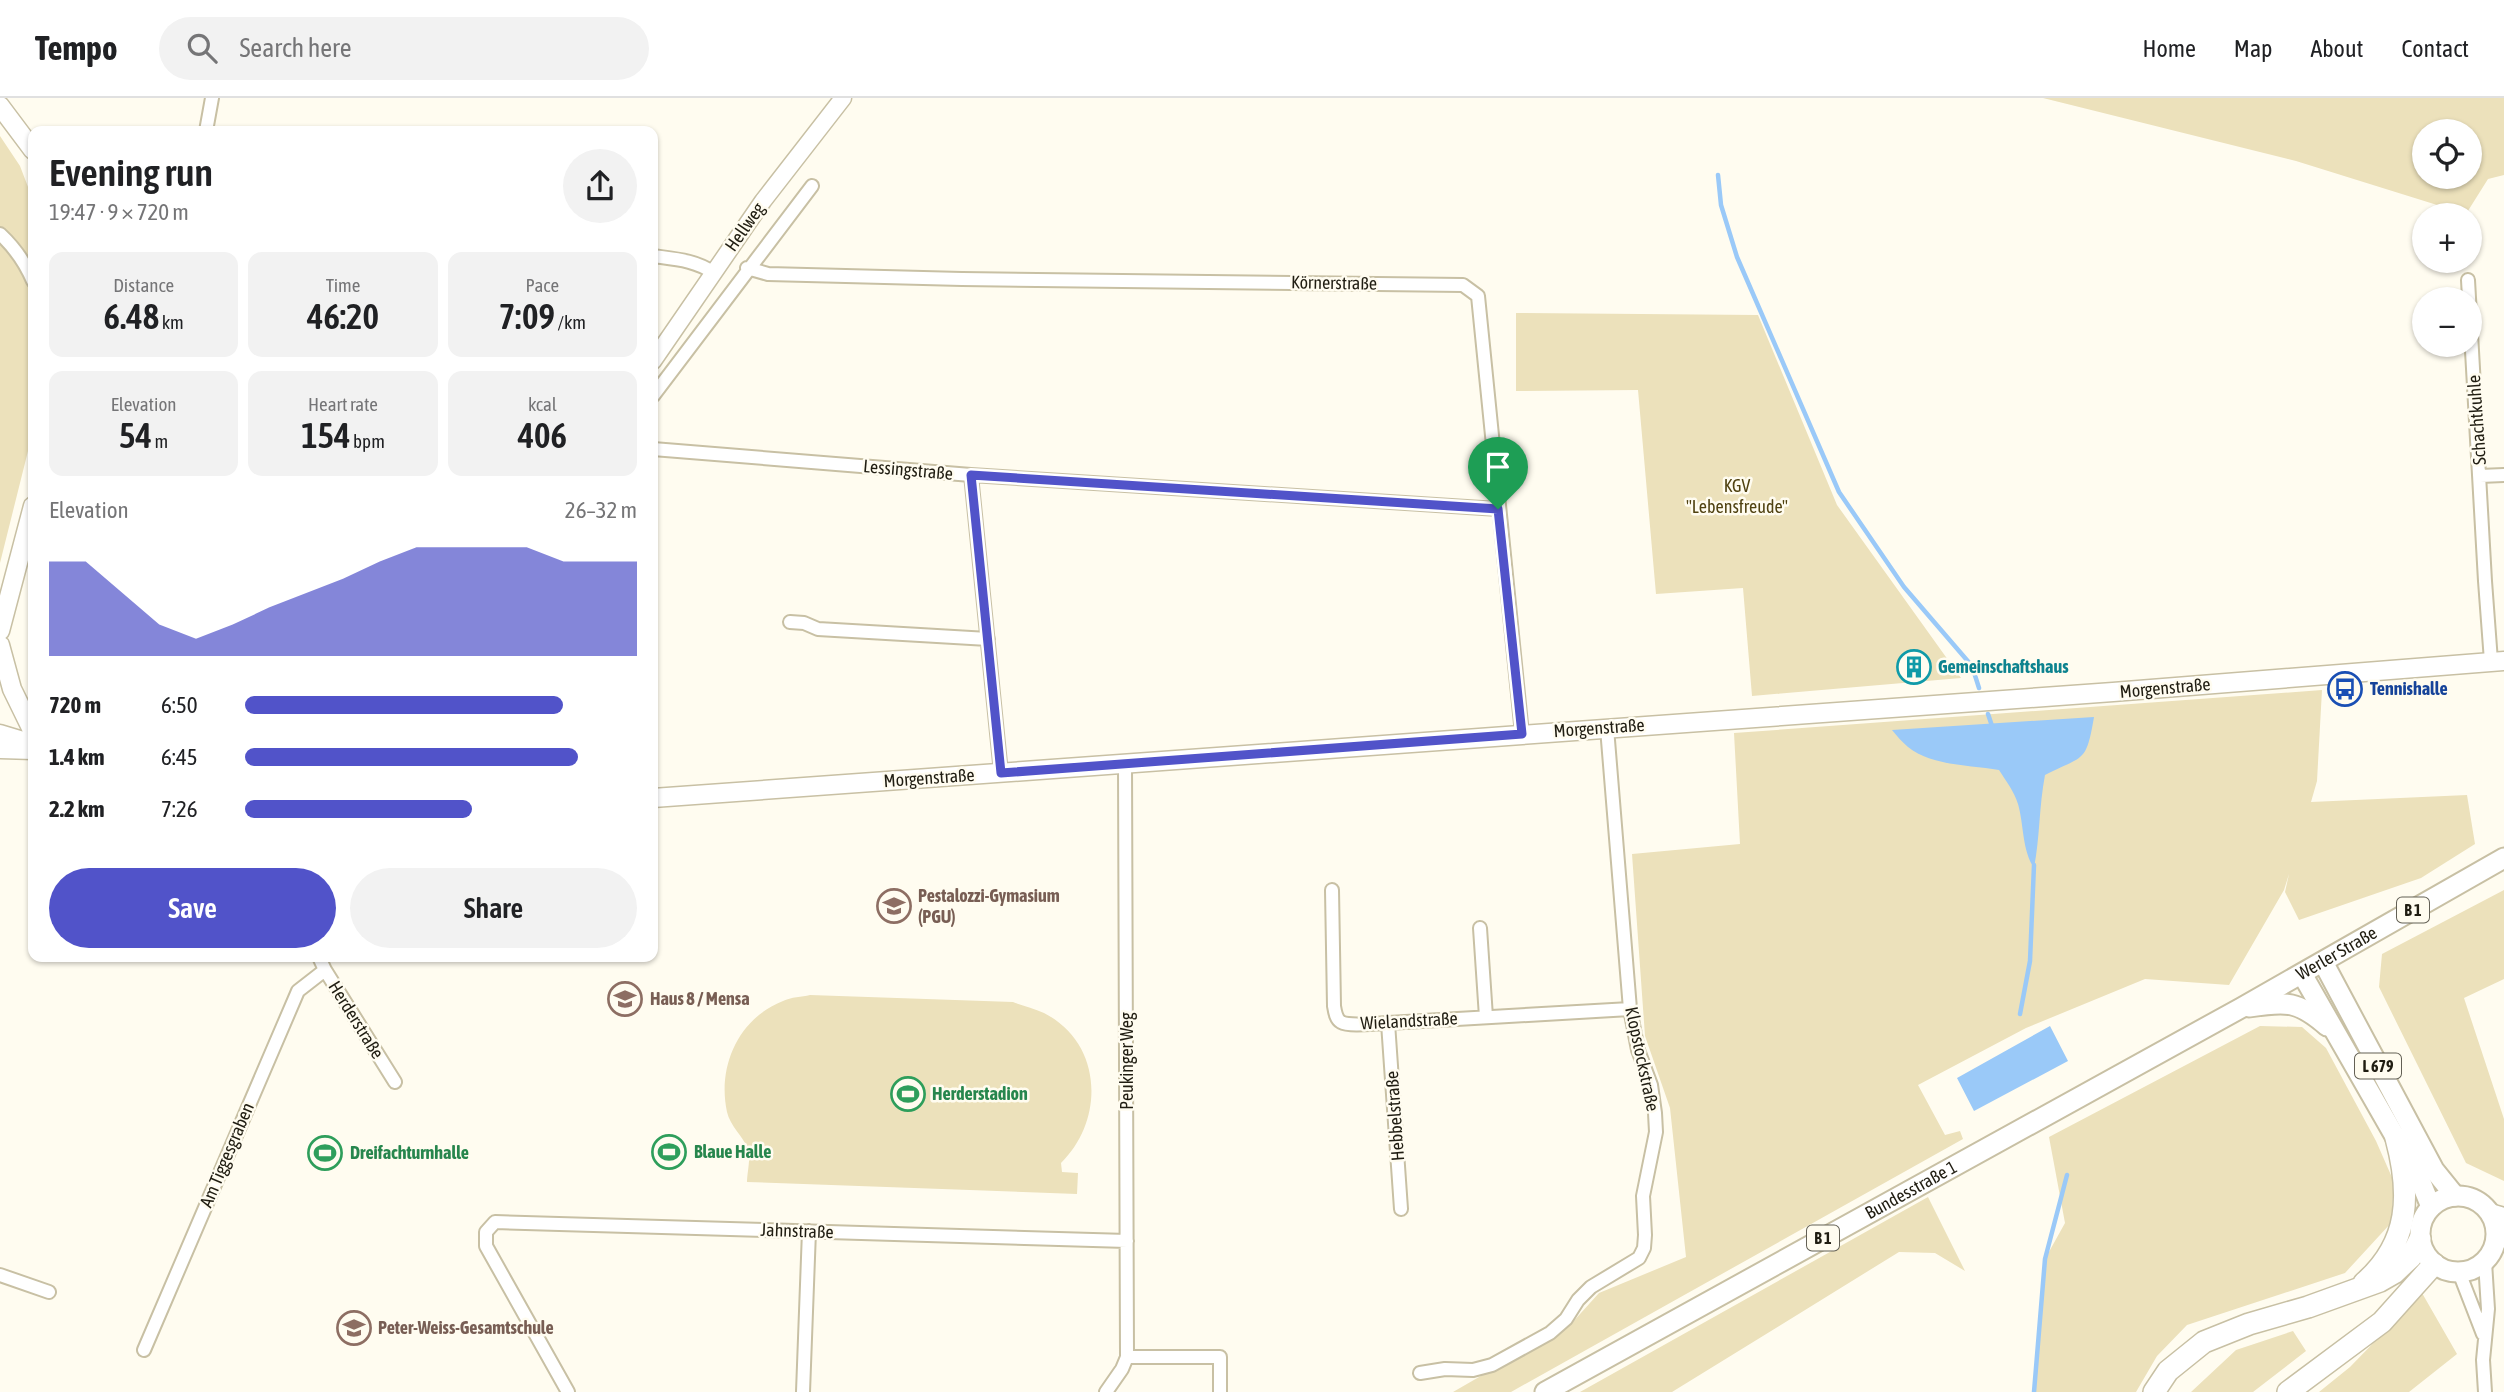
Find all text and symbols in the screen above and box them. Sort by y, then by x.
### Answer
search box [159,17,649,80]
text: Tempo [35,29,117,67]
icon: search [183,29,221,67]
text: Search here [239,33,352,63]
text: Home [2142,35,2196,62]
text: Map [2234,35,2272,62]
text: About [2310,35,2363,62]
text: Contact [2401,35,2469,62]
map controls [2412,119,2482,357]
button: locate [2412,119,2482,189]
button: share [563,149,637,223]
text: Evening run [49,151,213,194]
street label: Hellweg [720,198,769,255]
text: 19:47 · 9 × 720 m [49,199,189,225]
button: + [2412,203,2482,273]
street label: Körnerstraße [1291,271,1377,294]
text: Distance [113,274,174,296]
text: Time [326,274,360,296]
text: Pace [526,274,559,296]
button: − [2412,287,2482,357]
text: 6.48 [104,296,159,336]
text: 46:20 [307,296,379,336]
text: 7:09 [499,296,555,336]
text: km [159,311,184,333]
text: /km [555,311,586,333]
street label: Schachtkuhle [2463,374,2490,466]
text: Elevation [111,393,177,415]
text: Heart rate [308,393,378,415]
text: kcal [528,393,557,415]
text: 54 [119,415,152,455]
text: 154 [301,415,351,455]
text: 406 [518,415,567,455]
text: m [152,430,168,452]
text: bpm [351,430,385,452]
pin [1468,437,1528,509]
icon: arrive [1479,448,1517,486]
street label: Lessingstraße [862,455,954,484]
park label: KGV "Lebensfreude" [1686,475,1788,517]
text: Elevation [49,497,129,523]
text: 26–32 m [565,497,637,523]
building icon: Gemeinschaftshaus [1895,648,1933,686]
place label: Gemeinschaftshaus [1938,656,2069,677]
bus stop icon: Tennishalle [2326,670,2364,708]
street label: Morgenstraße [2119,673,2211,702]
place label: Tennishalle [2370,678,2448,699]
text: 720 m [49,692,101,718]
text: 6:50 [161,692,198,718]
street label: Morgenstraße [1553,714,1645,741]
text: 1.4 km [49,744,105,770]
text: 6:45 [161,744,198,770]
street label: Morgenstraße [883,764,975,791]
text: 2.2 km [49,796,105,822]
text: 7:26 [161,796,198,822]
button: Save [49,868,336,948]
button: Share [350,868,637,948]
place label: Pestalozzi-Gymasium (PGU) [918,885,1060,927]
school or university icon: Pestalozzi-Gymasium (PGU) [875,887,913,925]
road number: B 1 [2397,898,2429,922]
street label: Werler Straße [2292,922,2380,984]
street label: Herderstraße [324,977,389,1062]
school or university icon: Haus 8 / Mensa [606,980,644,1018]
place label: Haus 8 / Mensa [650,988,750,1009]
street label: Klopstockstraße [1621,1005,1664,1113]
street label: Wielandstraße [1360,1007,1458,1034]
street label: Peukinger Weg [1116,1012,1137,1110]
road number: L 679 [2355,1054,2401,1078]
street label: Hebbelstraße [1381,1070,1408,1162]
sports icon: Herderstadion [889,1075,927,1113]
place label: Herderstadion [932,1083,1028,1104]
street label: Am Tiggesgraben [195,1099,258,1210]
sports icon: Blaue Halle [650,1133,688,1171]
sports icon: Dreifachturnhalle [306,1134,344,1172]
place label: Blaue Halle [694,1141,771,1162]
place label: Dreifachturnhalle [350,1142,469,1163]
street label: Bundesstraße 1 [1861,1156,1960,1223]
street label: Jahnstraße [760,1219,834,1242]
road number: B 1 [1807,1226,1839,1250]
school or university icon: Peter-Weiss-Gesamtschule [335,1309,373,1347]
place label: Peter-Weiss-Gesamtschule [378,1317,554,1338]

